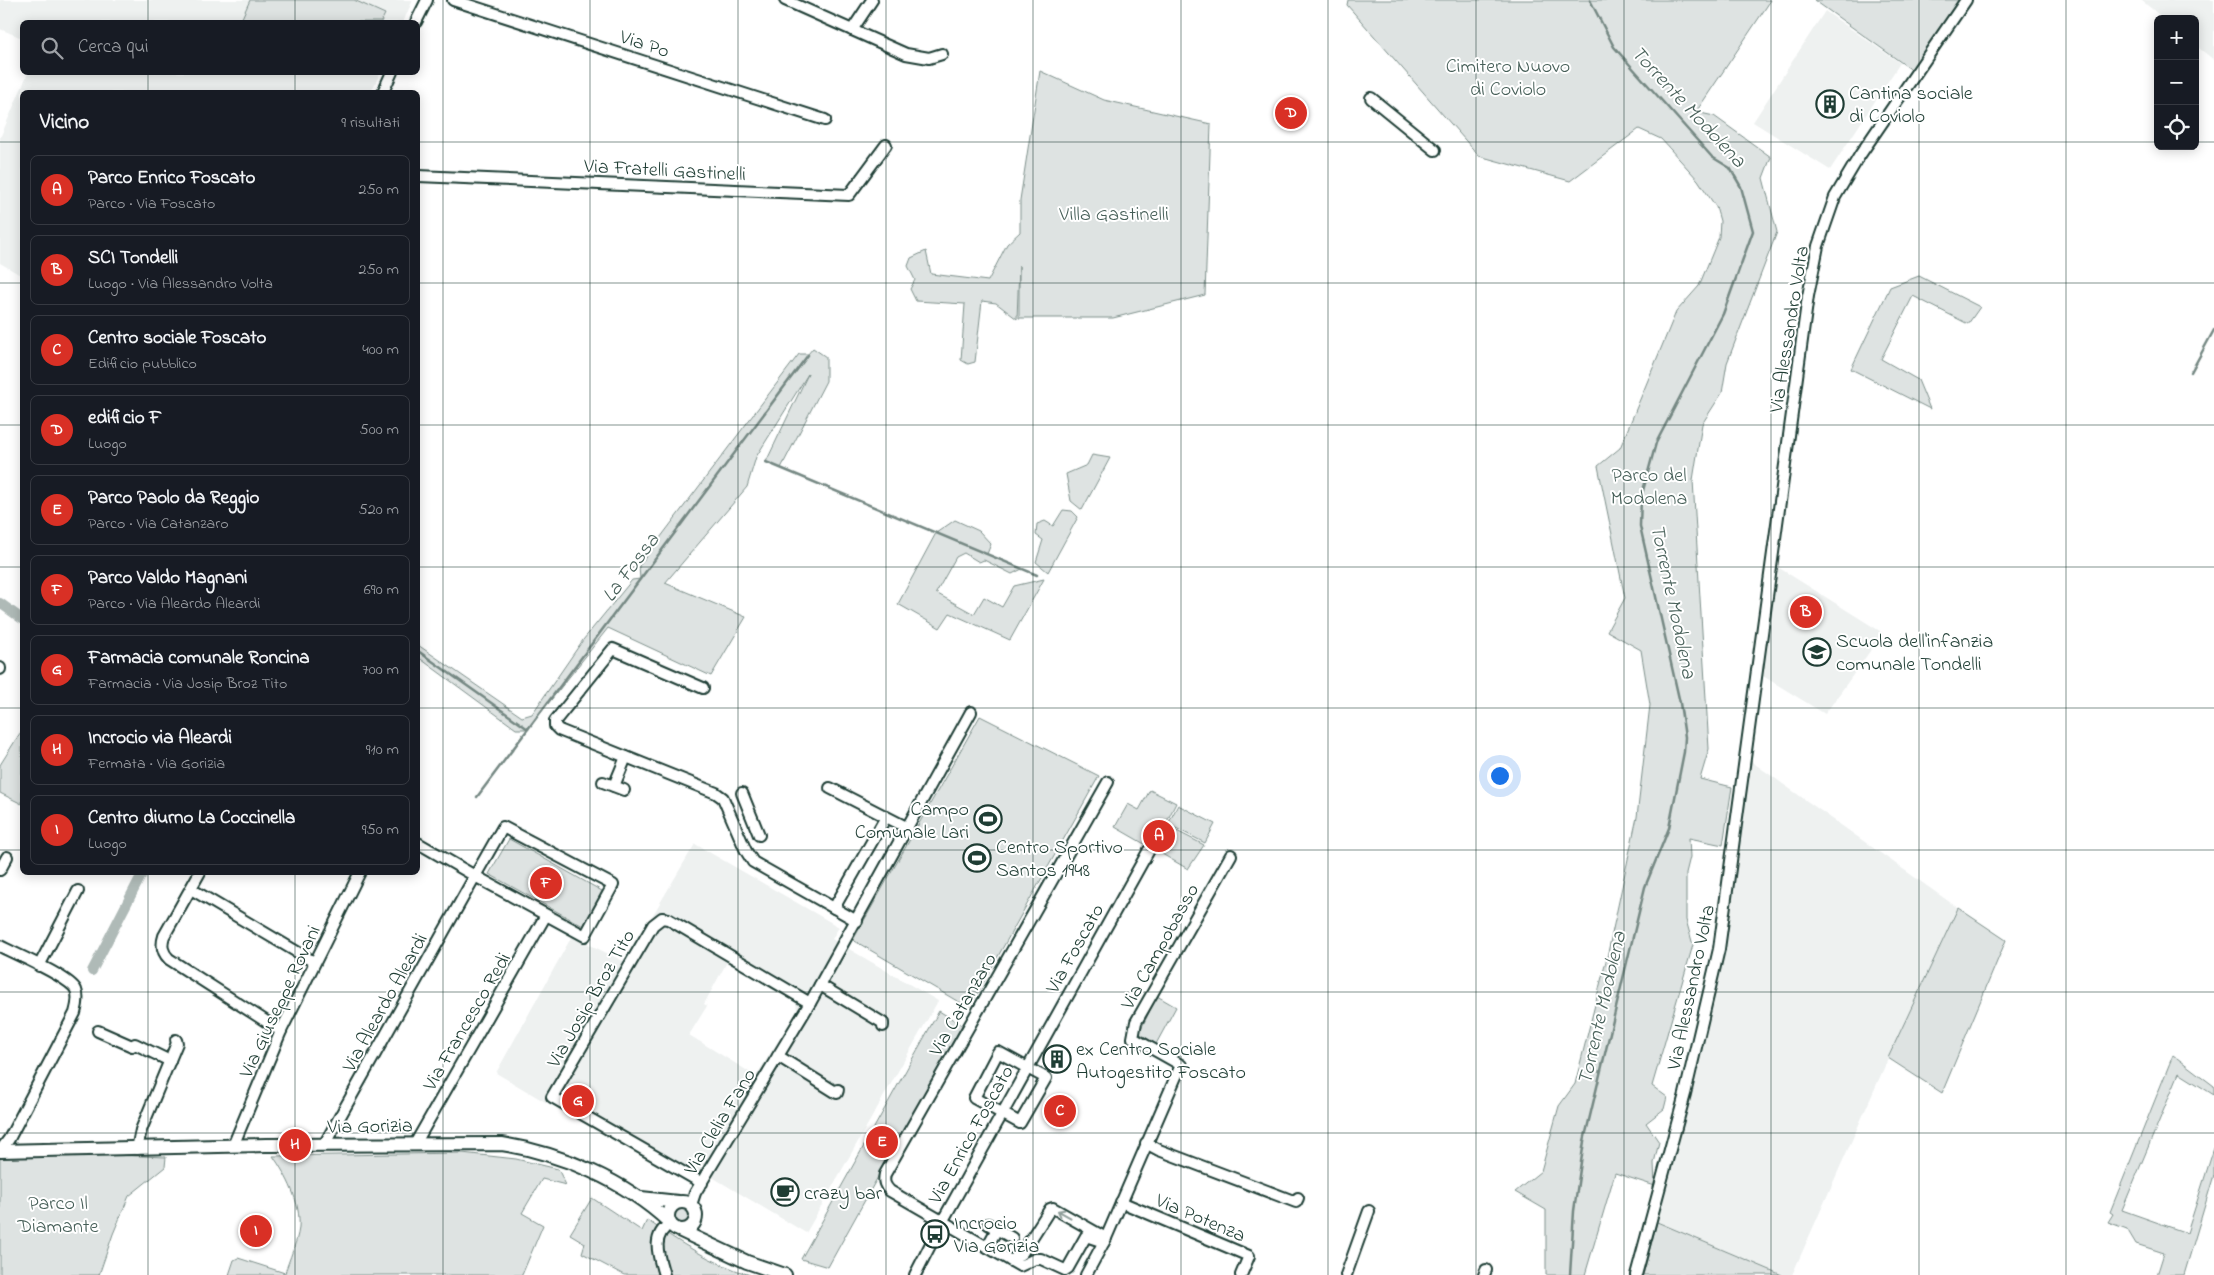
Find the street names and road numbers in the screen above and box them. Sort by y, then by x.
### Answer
street label: Via Po [615,23,673,67]
street label: Via Fratelli Gastinelli [582,153,747,190]
street label: Via Alessandro Volta [1763,244,1818,416]
street label: Via Campobasso [1114,879,1208,1016]
street label: Via Foscato [1039,899,1113,1000]
street label: Via Alessandro Volta [1661,902,1724,1074]
street label: Via Giuseppe Rovani [233,921,329,1084]
street label: Via Josip Broz Tito [540,925,644,1075]
street label: Via Aleardo Aleardi [336,929,436,1079]
street label: Via Francesco Redi [416,948,520,1098]
street label: Via Catanzaro [922,948,1005,1063]
street label: Via Enrico Foscato [922,1061,1022,1211]
street label: Via Clelia Fano [677,1063,764,1182]
street label: Via Gorizia [326,1112,413,1143]
street label: Via Potenza [1150,1187,1250,1251]

